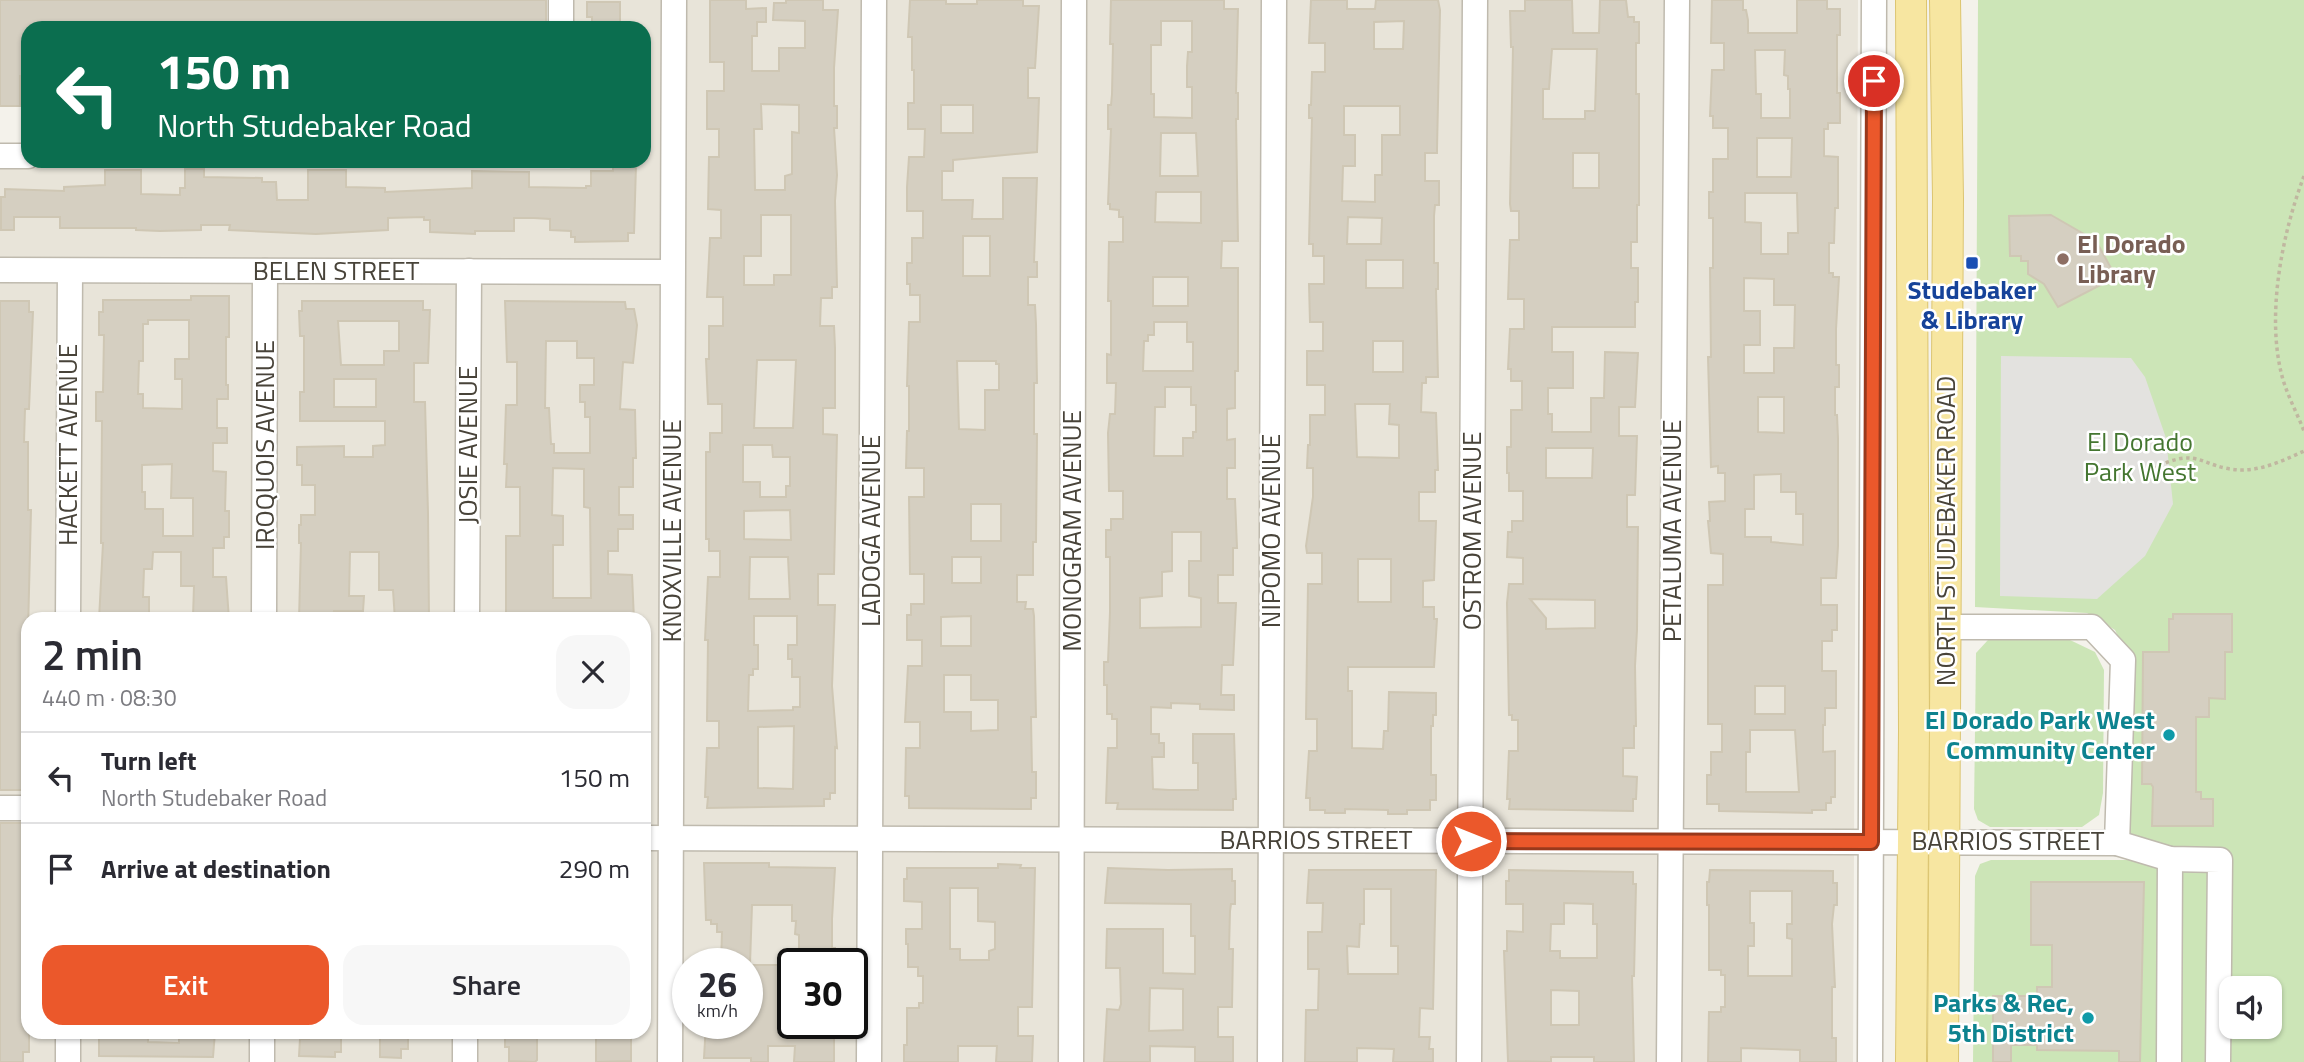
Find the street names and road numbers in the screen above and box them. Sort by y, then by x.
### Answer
street label: BELEN STREET [253,251,420,290]
street label: IROQUOIS AVENUE [245,340,284,550]
street label: HACKETT AVENUE [48,344,87,546]
street label: JOSIE AVENUE [448,366,487,524]
street label: NORTH STUDEBAKER ROAD [1926,376,1965,686]
street label: MONOGRAM AVENUE [1052,410,1091,652]
street label: KNOXVILLE AVENUE [652,419,691,643]
street label: PETALUMA AVENUE [1652,420,1691,642]
street label: OSTROM AVENUE [1452,432,1491,630]
street label: NIPOMO AVENUE [1251,434,1290,628]
street label: LADOGA AVENUE [851,435,890,627]
street label: BARRIOS STREET [1220,820,1413,859]
street label: BARRIOS STREET [1912,821,2105,860]

